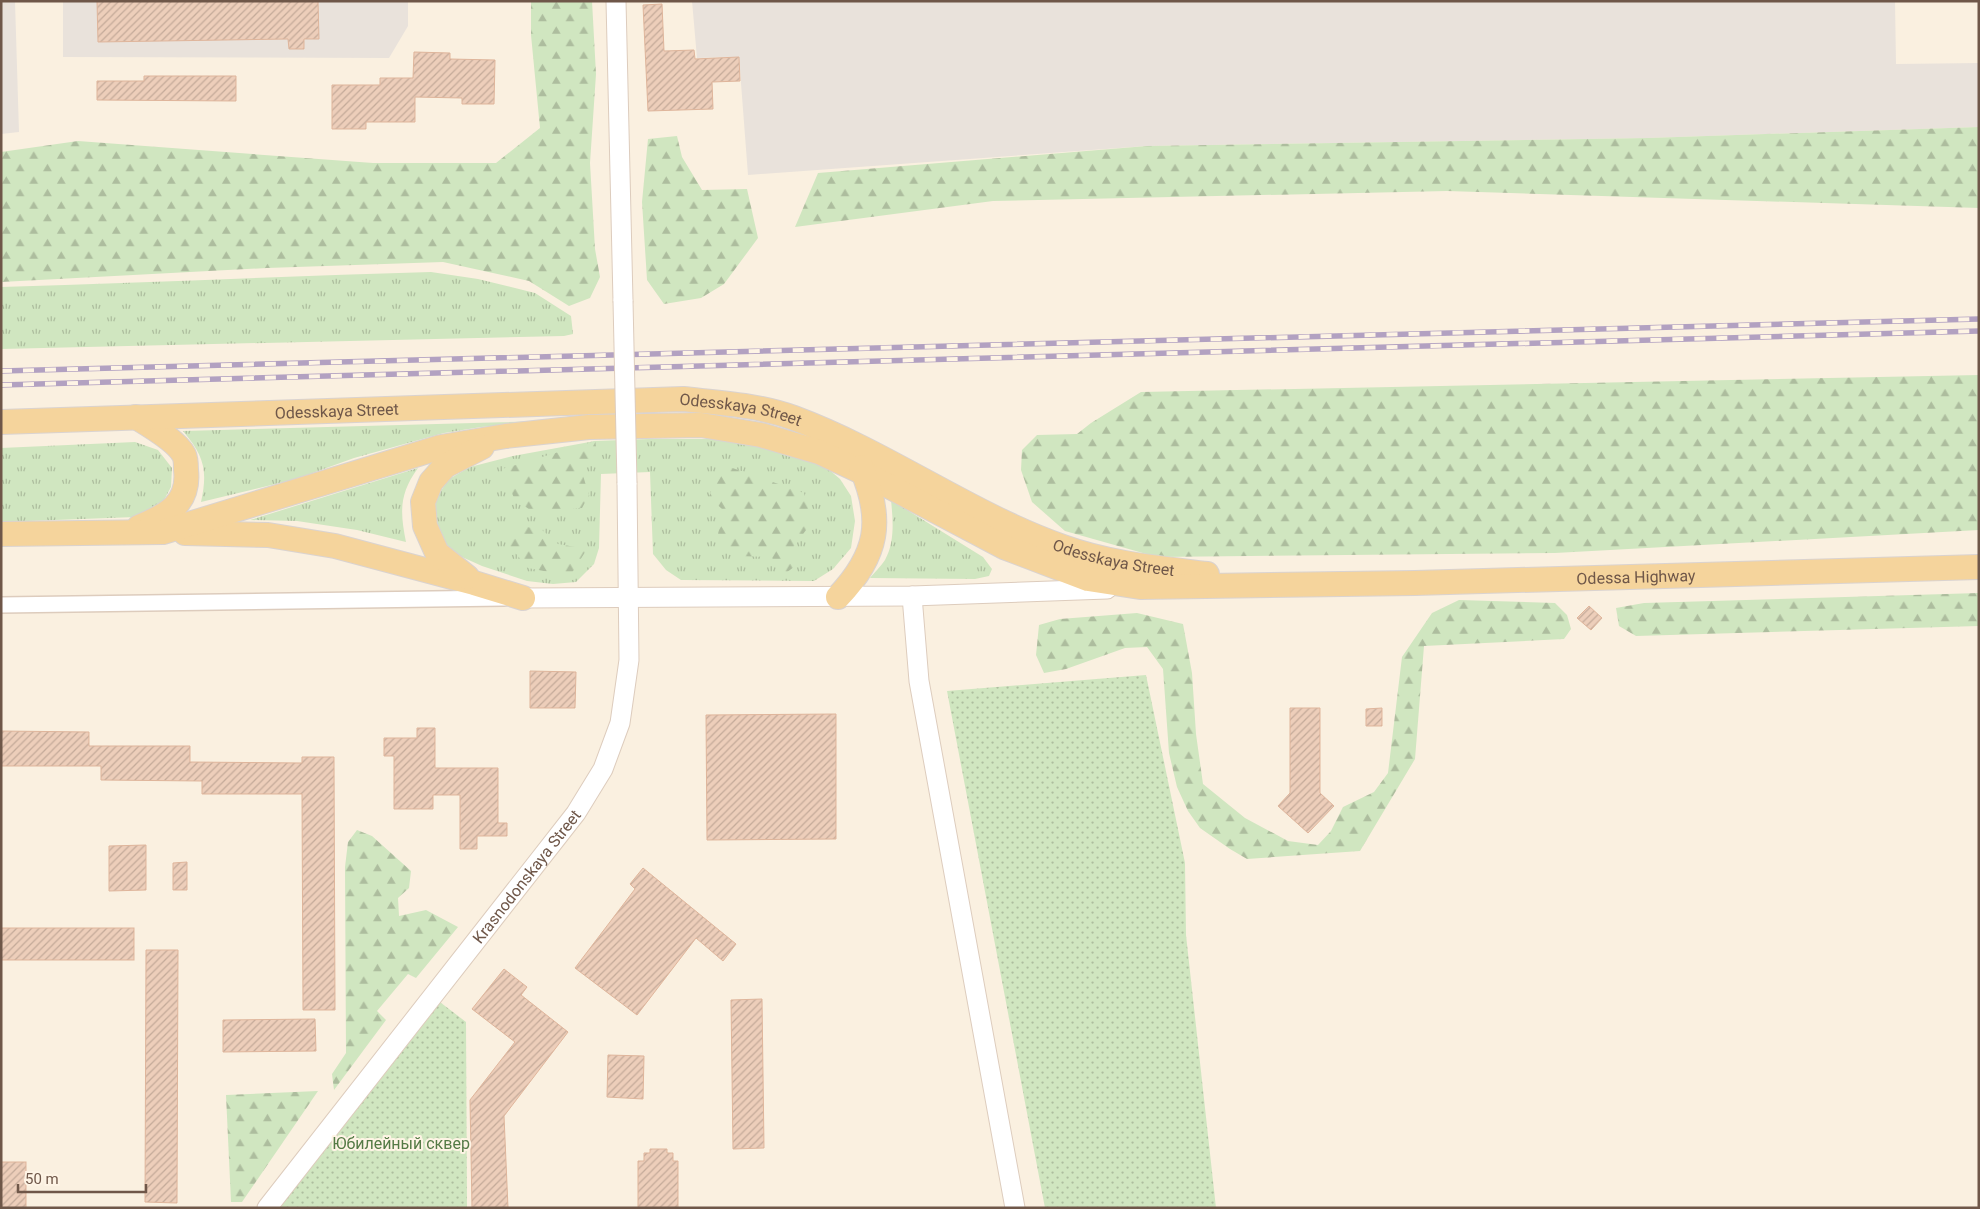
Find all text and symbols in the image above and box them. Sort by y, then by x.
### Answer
street label: Odesskaya Street [679,390,804,430]
street label: Odesskaya Street [274,400,399,423]
street label: Odesskaya Street [1050,535,1176,580]
street label: Odessa Highway [1576,566,1696,588]
street label: Krasnodonskaya Street [469,806,585,947]
park label: Юбилейный сквер [332,1134,470,1153]
scale bar [18,1162,145,1194]
text: 50 m [25,1170,59,1188]

